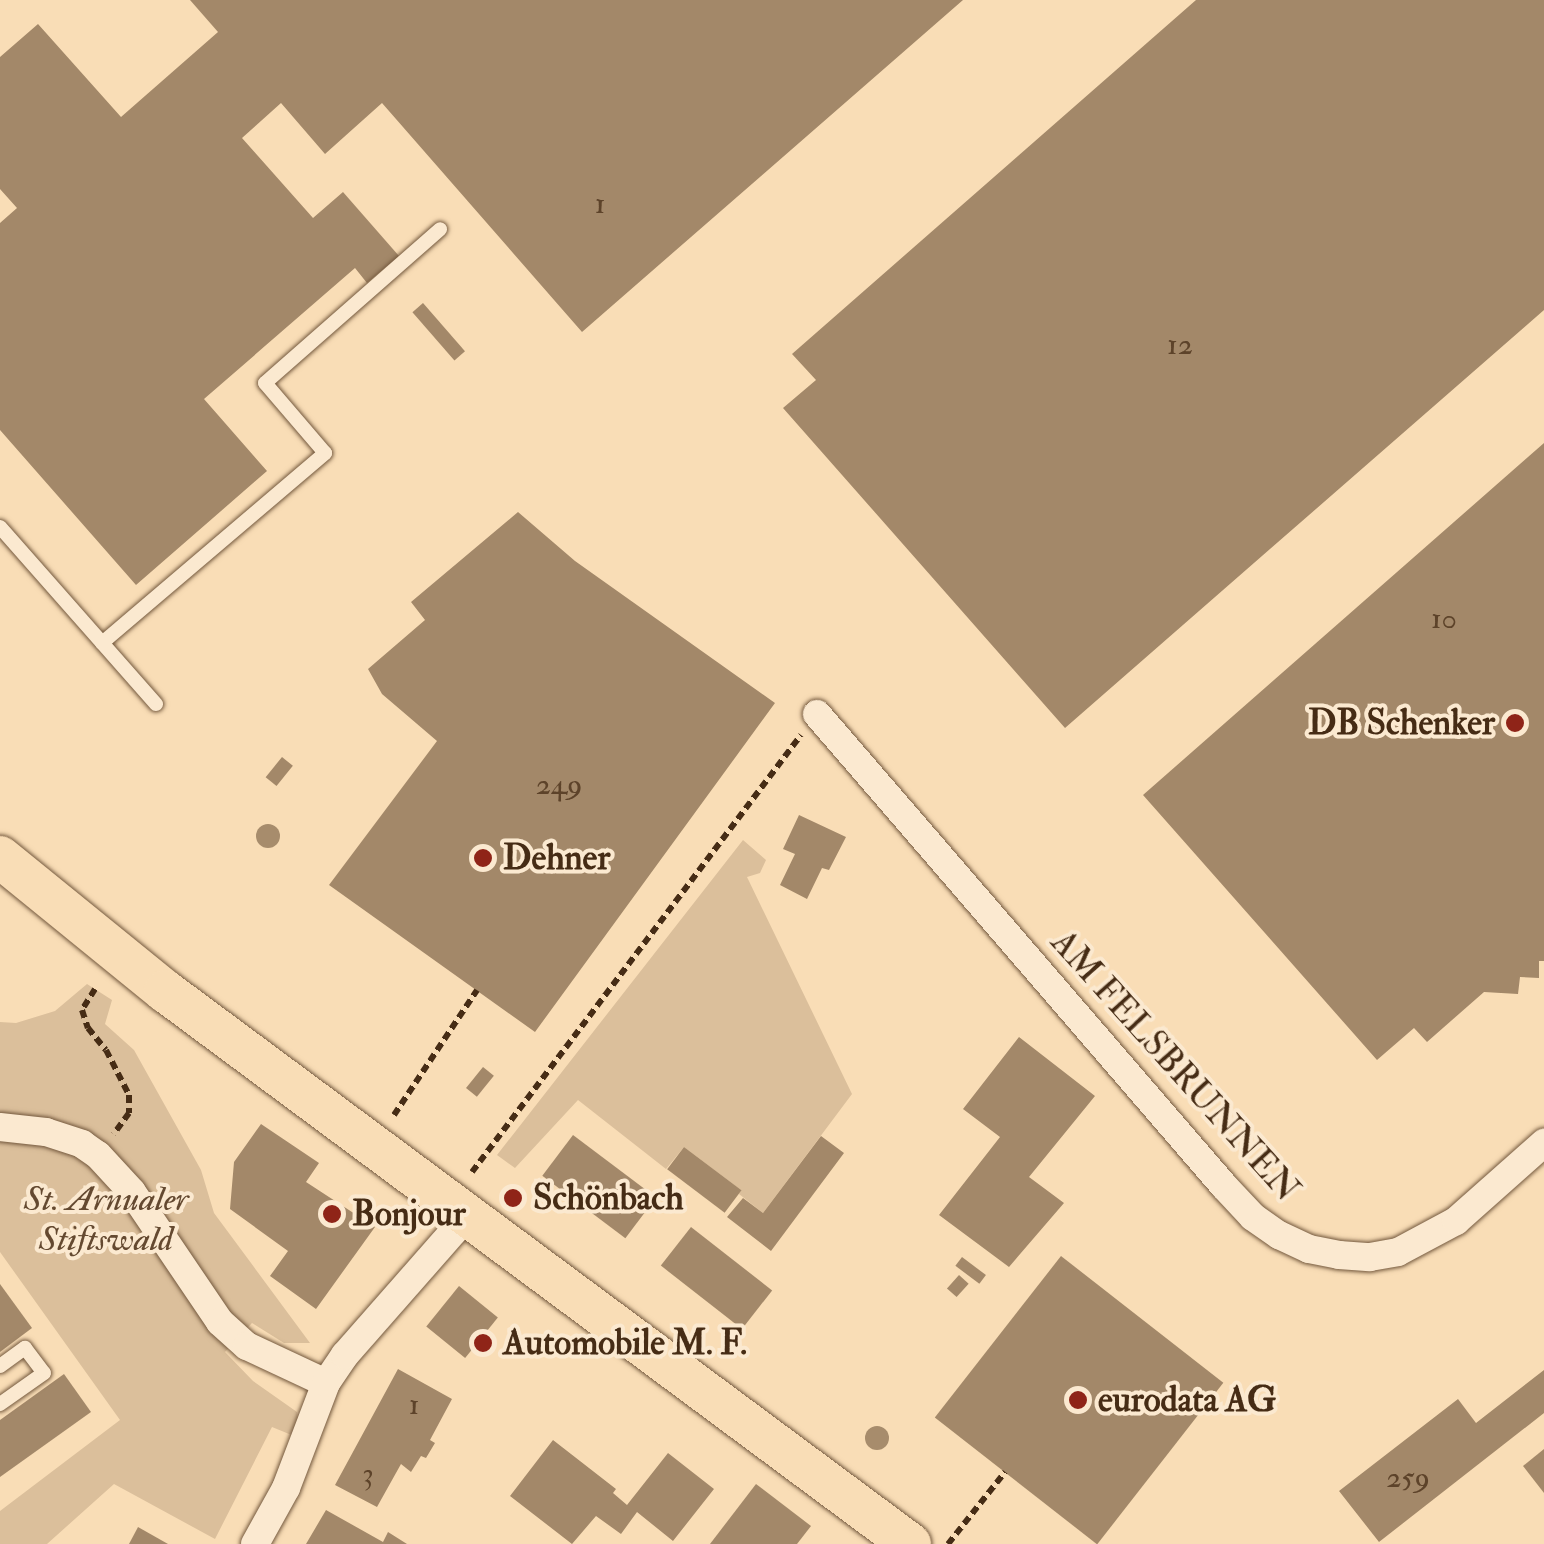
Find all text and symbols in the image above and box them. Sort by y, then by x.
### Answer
house number: 1 [595,186,605,222]
house number: 12 [1167,327,1193,363]
house number: 10 [1431,601,1457,637]
place label: DB Schenker [1308,702,1495,744]
marker: DB Schenker [1504,712,1526,734]
house number: 249 [536,767,582,803]
place label: Dehner [503,837,610,879]
marker: Dehner [472,847,494,869]
street label: AM FELSBRUNNEN [1042,922,1308,1210]
place label: Schönbach [533,1177,684,1219]
park label: St. Arnualer Stiftswald [24,1178,188,1260]
marker: Schönbach [502,1187,524,1209]
place label: Bonjour [352,1193,466,1235]
marker: Bonjour [321,1203,343,1225]
place label: Automobile M. F. [503,1322,747,1364]
marker: Automobile M. F. [472,1332,494,1354]
place label: eurodata AG [1098,1379,1276,1421]
house number: 1 [409,1387,419,1423]
marker: eurodata AG [1067,1389,1089,1411]
house number: 3 [362,1456,374,1492]
house number: 259 [1386,1460,1430,1496]

